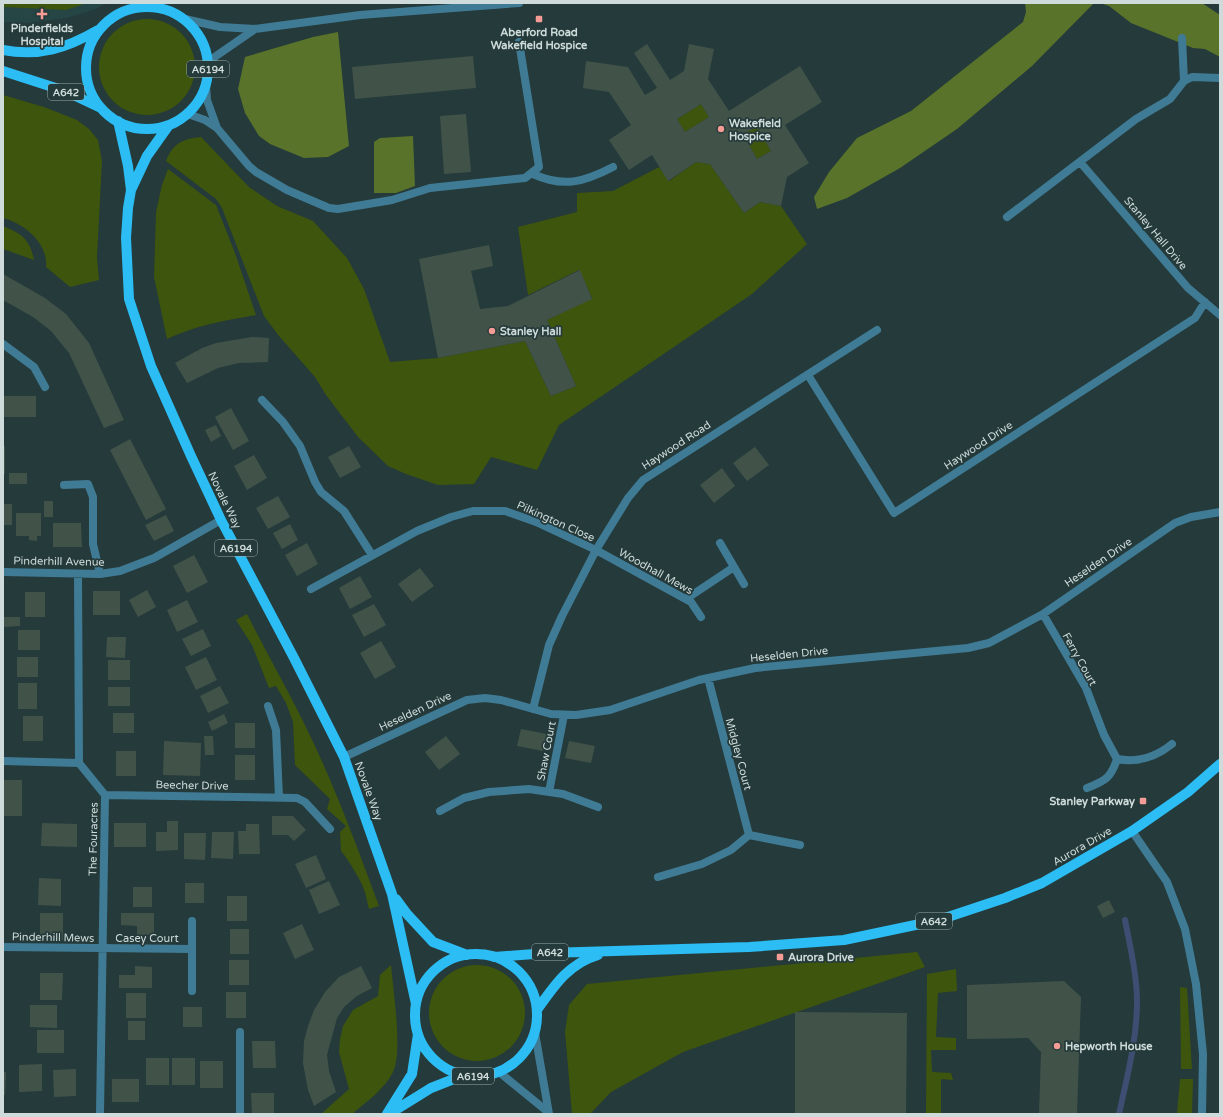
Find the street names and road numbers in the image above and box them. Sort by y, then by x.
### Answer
road number: A6194 [187,61,229,77]
road number: A642 [48,84,84,100]
street label: Stanley Hall Drive [1121,194,1190,272]
street label: Haywood Road [639,418,713,473]
street label: Haywood Drive [942,418,1015,472]
street label: Novale Way [205,470,244,531]
street label: Pilkington Close [515,498,597,545]
street label: Heselden Drive [1062,535,1134,590]
road number: A6194 [215,540,257,556]
street label: Woodhall Mews [616,546,695,597]
street label: Pinderhill Avenue [13,554,105,569]
street label: Ferry Court [1060,630,1100,688]
street label: Heselden Drive [749,644,829,665]
street label: Heselden Drive [377,689,454,734]
street label: Midgley Court [723,717,754,792]
street label: Shaw Court [534,720,559,782]
street label: Novale Way [352,760,385,822]
street label: Beecher Drive [155,778,229,793]
street label: The Fouracres [86,802,101,876]
street label: Aurora Drive [1050,824,1114,869]
road number: A642 [916,913,952,929]
street label: Pinderhill Mews [12,930,94,945]
street label: Casey Court [115,932,179,945]
road number: A642 [532,944,568,960]
road number: A6194 [452,1068,494,1084]

